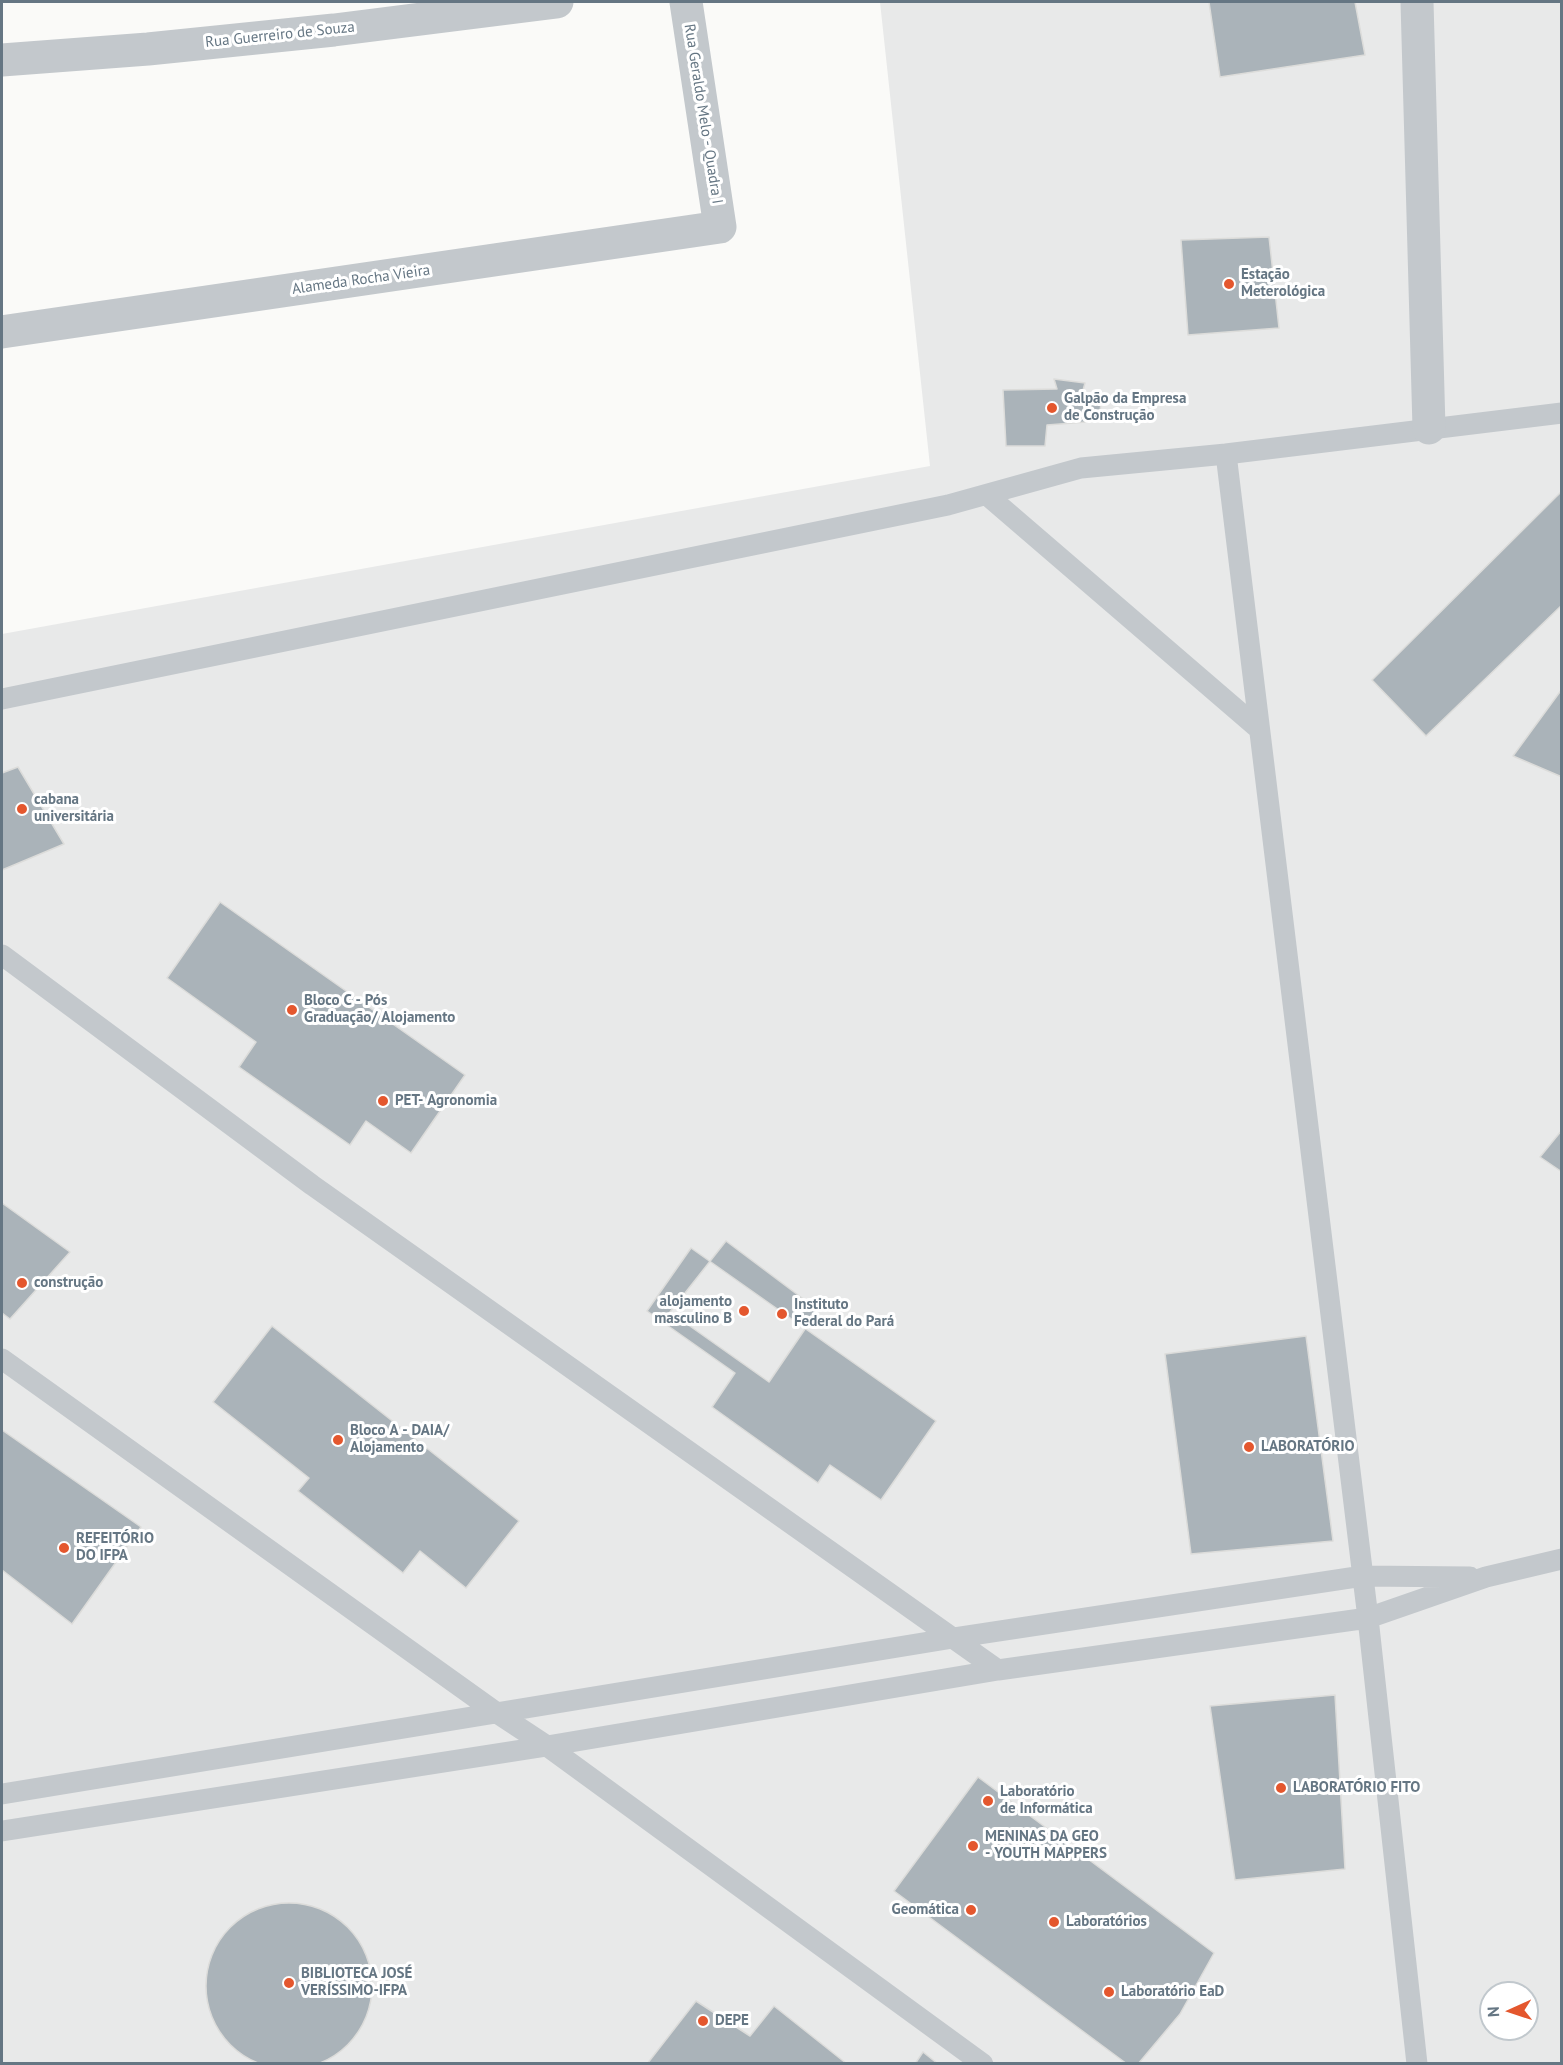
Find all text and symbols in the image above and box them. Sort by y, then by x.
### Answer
street label: Rua Guerreiro de Souza [204,18,356,52]
street label: Rua Geraldo Melo - Quadra I [680,23,726,205]
street label: Alameda Rocha Vieira [291,261,431,299]
place label: Estação Meterológica [1241,266,1325,301]
marker: Estação Meterológica [1222,277,1236,291]
place label: Galpão da Empresa de Construção [1064,390,1186,425]
marker: Galpão da Empresa de Construção [1045,401,1059,415]
place label: cabana universitária [34,791,114,826]
marker: cabana universitária [15,802,29,816]
place label: Bloco C - Pós Graduação/ Alojamento [304,992,455,1027]
marker: Bloco C - Pós Graduação/ Alojamento [285,1003,299,1017]
place label: PET- Agronomia [395,1092,497,1110]
marker: PET- Agronomia [376,1094,390,1108]
place label: construção [34,1274,103,1292]
marker: construção [15,1276,29,1290]
place label: alojamento masculino B [654,1293,732,1328]
place label: Instituto Federal do Pará [794,1296,894,1331]
marker: alojamento masculino B [737,1304,751,1318]
marker: Instituto Federal do Pará [775,1307,789,1321]
place label: Bloco A - DAIA/ Alojamento [350,1422,449,1457]
marker: Bloco A - DAIA/ Alojamento [331,1433,345,1447]
place label: LABORATÓRIO [1261,1438,1355,1456]
marker: LABORATÓRIO [1242,1440,1256,1454]
place label: REFEITÓRIO DO IFPA [76,1530,154,1565]
marker: REFEITÓRIO DO IFPA [57,1541,71,1555]
place label: LABORATÓRIO FITO [1293,1779,1420,1797]
marker: LABORATÓRIO FITO [1274,1781,1288,1795]
place label: Laboratório de Informática [1000,1783,1093,1818]
marker: Laboratório de Informática [981,1794,995,1808]
place label: MENINAS DA GEO - YOUTH MAPPERS [985,1828,1107,1863]
marker: MENINAS DA GEO - YOUTH MAPPERS [966,1839,980,1853]
place label: Geomática [892,1901,959,1919]
marker: Geomática [964,1903,978,1917]
place label: Laboratórios [1066,1913,1147,1931]
marker: Laboratórios [1047,1915,1061,1929]
place label: BIBLIOTECA JOSÉ VERÍSSIMO-IFPA [301,1965,412,2000]
marker: BIBLIOTECA JOSÉ VERÍSSIMO-IFPA [282,1976,296,1990]
north arrow [1479,1981,1539,2041]
place label: Laboratório EaD [1121,1983,1224,2001]
marker: Laboratório EaD [1102,1985,1116,1999]
text: N [1483,2006,1503,2018]
place label: DEPE [715,2012,749,2030]
marker: DEPE [696,2014,710,2028]

